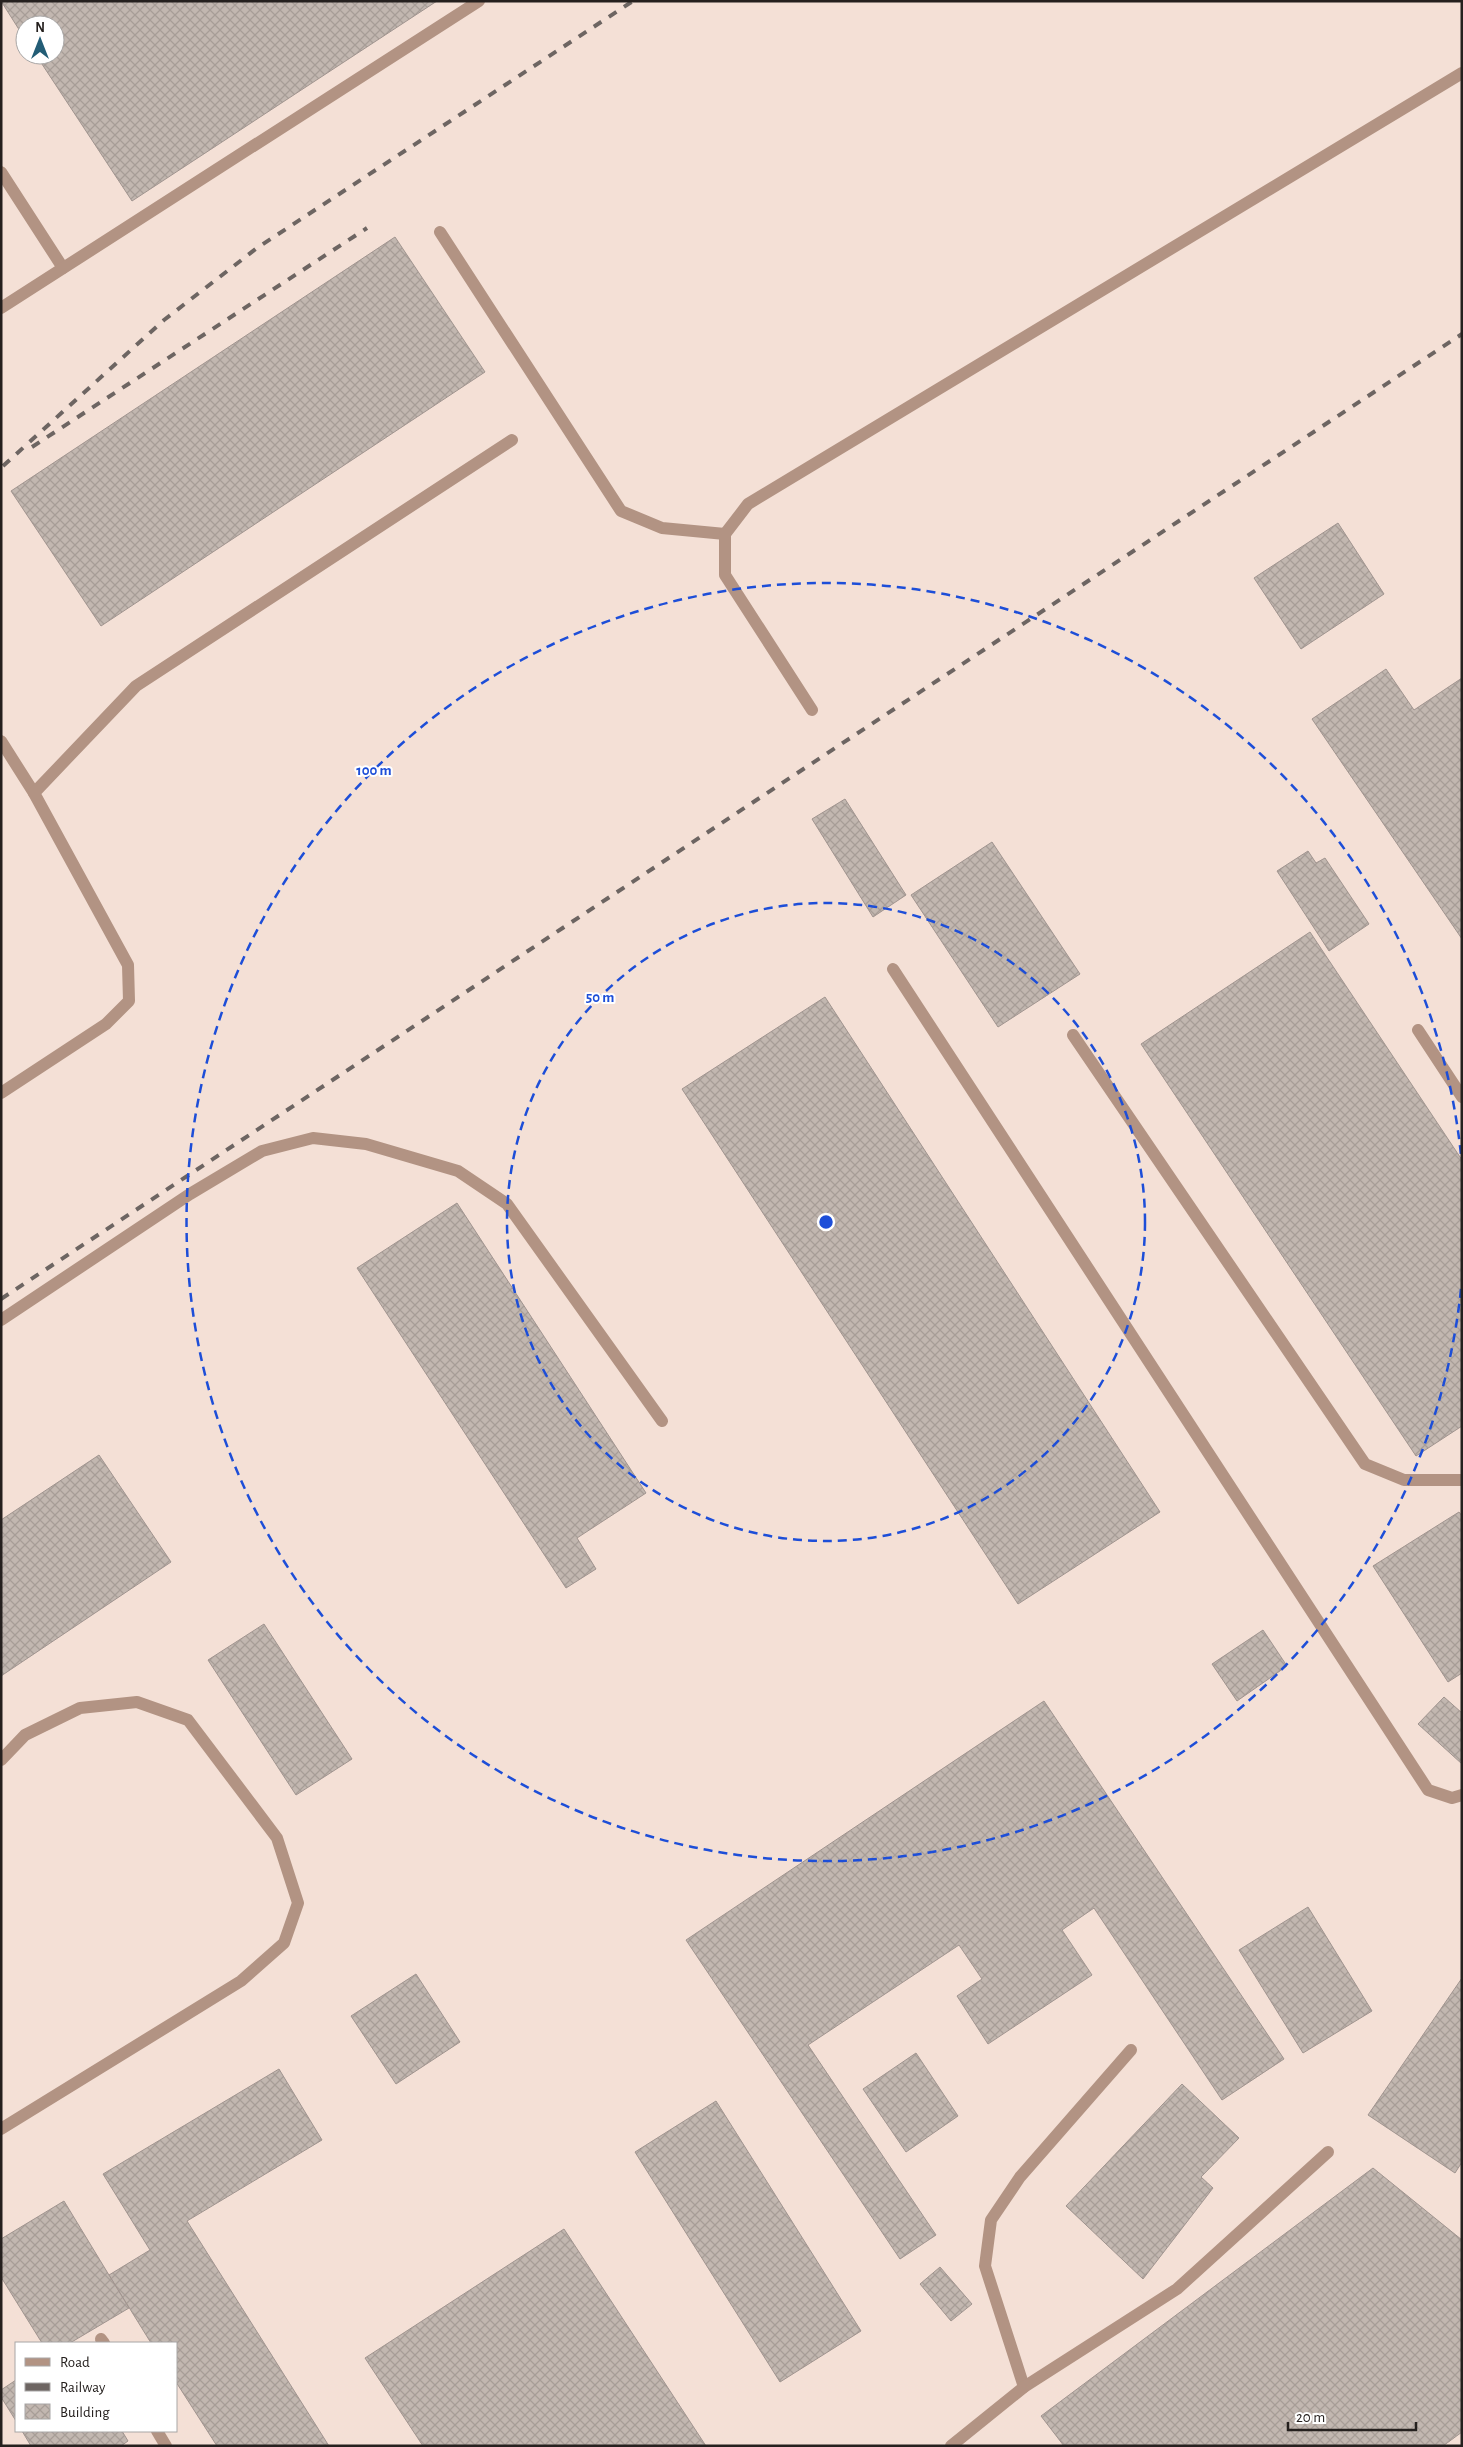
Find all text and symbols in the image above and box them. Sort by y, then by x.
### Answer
north arrow [15,15,65,65]
text: N [35,21,45,35]
text: 100 m [356,763,392,778]
text: 50 m [586,990,614,1005]
centre of rings [817,1213,835,1231]
legend [15,2342,178,2432]
text: Road [60,2355,90,2370]
text: Railway [60,2380,106,2395]
scale bar [1288,2400,1416,2432]
text: Building [60,2405,110,2420]
text: 20 m [1296,2410,1325,2425]

